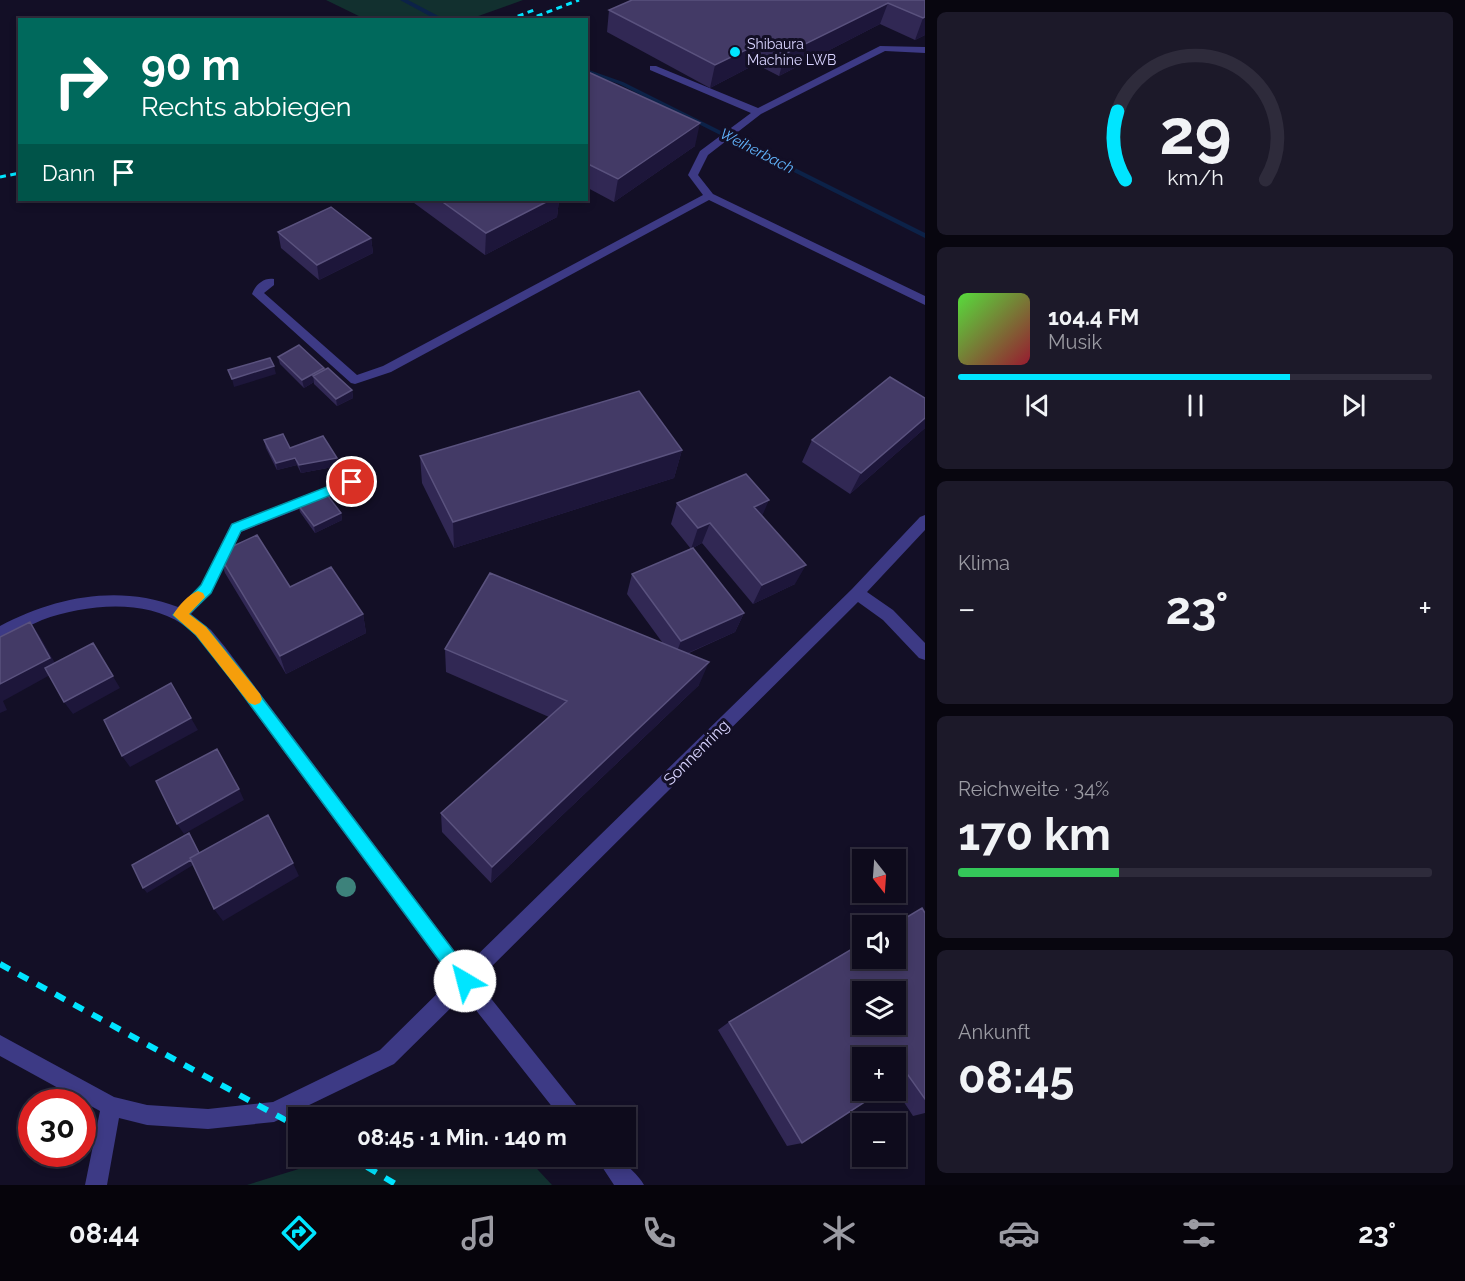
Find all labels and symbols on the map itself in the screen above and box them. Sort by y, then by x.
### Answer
place label: Shibaura Machine LWB [747,36,836,68]
marker: Shibaura Machine LWB [728,45,742,59]
water label: Weiherbach [717,125,797,177]
pin [326,456,377,507]
street label: Sonnenring [660,716,733,789]
north arrow [852,849,906,903]
position arrow [433,949,497,1013]
speed limit sign: 30 [18,1089,96,1167]

